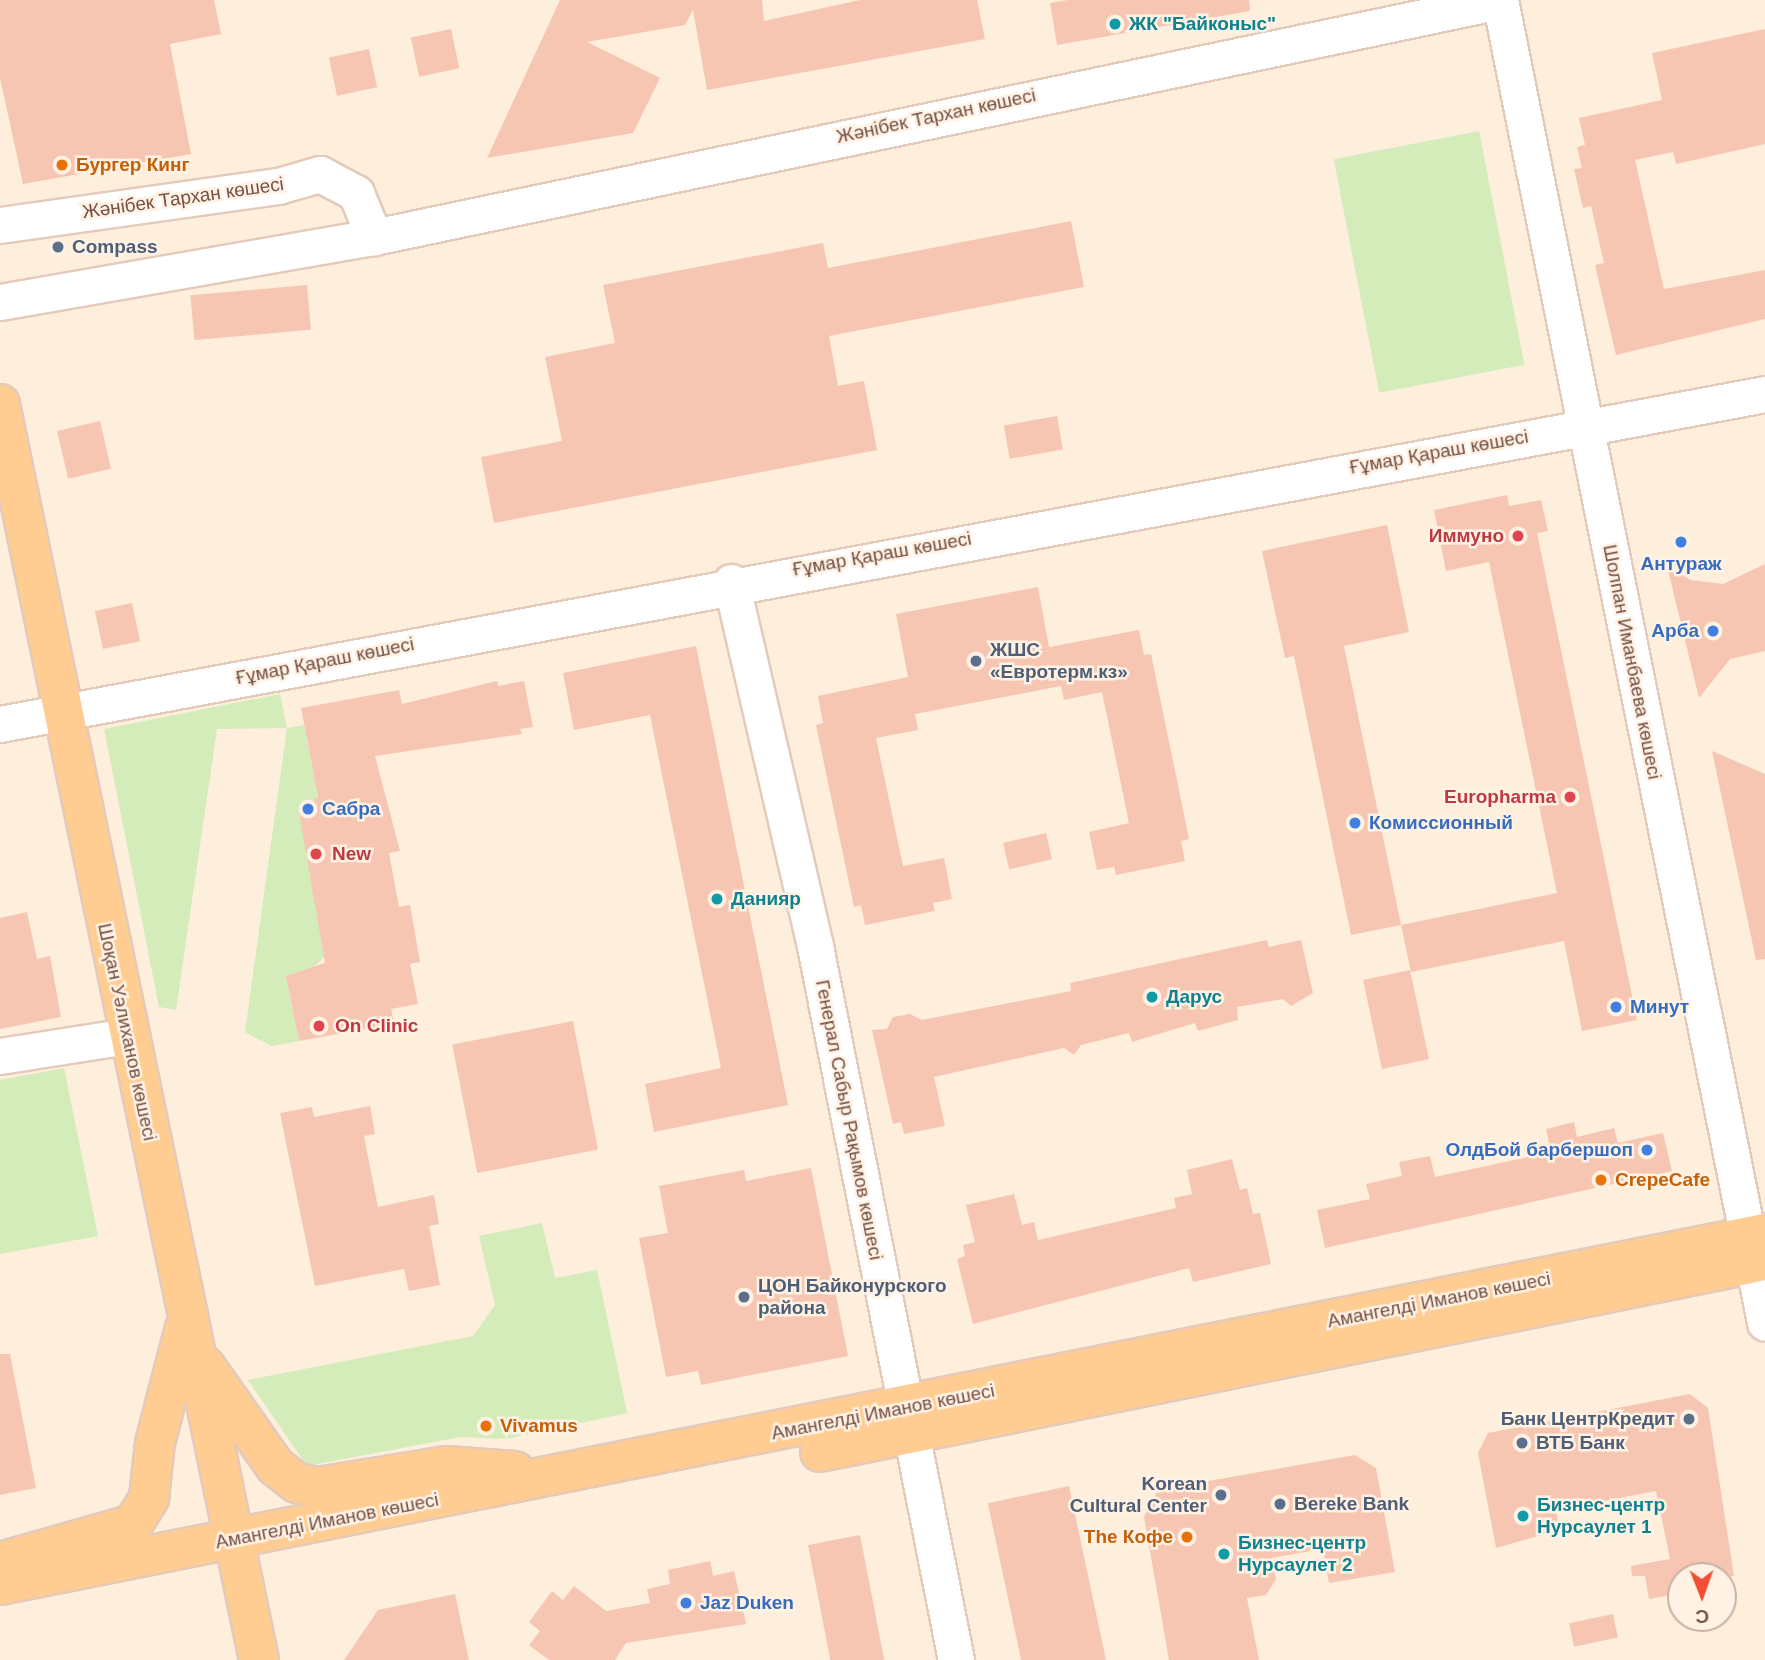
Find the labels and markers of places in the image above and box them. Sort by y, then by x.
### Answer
place label: ЖК "Байконыс" [1129,13,1276,35]
marker: ЖК "Байконыс" [1107,16,1123,32]
place label: Бургер Кинг [76,154,189,176]
marker: Бургер Кинг [54,157,70,173]
place label: Compass [72,236,158,258]
marker: Compass [50,239,66,255]
place label: Иммуно [1429,525,1504,547]
marker: Иммуно [1510,528,1526,544]
marker: Антураж [1673,534,1689,550]
place label: Антураж [1641,553,1721,575]
place label: Арба [1651,620,1699,642]
marker: Арба [1705,623,1721,639]
place label: ЖШС «Евротерм.кз» [990,639,1128,683]
marker: ЖШС «Евротерм.кз» [968,653,984,669]
place label: Europharma [1444,786,1556,808]
marker: Europharma [1562,789,1578,805]
place label: Сабра [322,798,380,820]
marker: Сабра [300,801,316,817]
place label: Комиссионный [1369,812,1513,834]
marker: Комиссионный [1347,815,1363,831]
place label: New [332,843,371,865]
marker: New [306,844,326,864]
place label: Данияр [731,888,801,910]
marker: Данияр [709,891,725,907]
place label: Дарус [1166,986,1222,1008]
marker: Дарус [1144,989,1160,1005]
place label: Минут [1630,996,1689,1018]
marker: Минут [1608,999,1624,1015]
place label: On Clinic [335,1015,418,1037]
marker: On Clinic [309,1016,329,1036]
place label: ОлдБой барбершоп [1445,1139,1633,1161]
marker: ОлдБой барбершоп [1639,1142,1655,1158]
place label: CrepeCafe [1615,1169,1710,1191]
marker: CrepeCafe [1593,1172,1609,1188]
place label: ЦОН Байконурского района [758,1275,947,1319]
marker: ЦОН Байконурского района [736,1289,752,1305]
place label: Банк ЦентрКредит [1501,1408,1675,1430]
marker: Банк ЦентрКредит [1681,1411,1697,1427]
place label: Vivamus [500,1415,578,1437]
marker: Vivamus [478,1418,494,1434]
place label: ВТБ Банк [1536,1432,1625,1454]
marker: ВТБ Банк [1514,1435,1530,1451]
place label: Korean Cultural Center [1070,1473,1207,1517]
marker: Korean Cultural Center [1213,1487,1229,1503]
place label: Bereke Bank [1294,1493,1409,1515]
place label: Бизнес-центр Нурсаулет 1 [1537,1494,1665,1538]
marker: Bereke Bank [1272,1496,1288,1512]
marker: Бизнес-центр Нурсаулет 1 [1515,1508,1531,1524]
place label: The Кофе [1084,1526,1173,1548]
marker: The Кофе [1179,1529,1195,1545]
place label: Бизнес-центр Нурсаулет 2 [1238,1532,1366,1576]
marker: Бизнес-центр Нурсаулет 2 [1216,1546,1232,1562]
place label: Jaz Duken [700,1592,794,1614]
marker: Jaz Duken [678,1595,694,1611]

